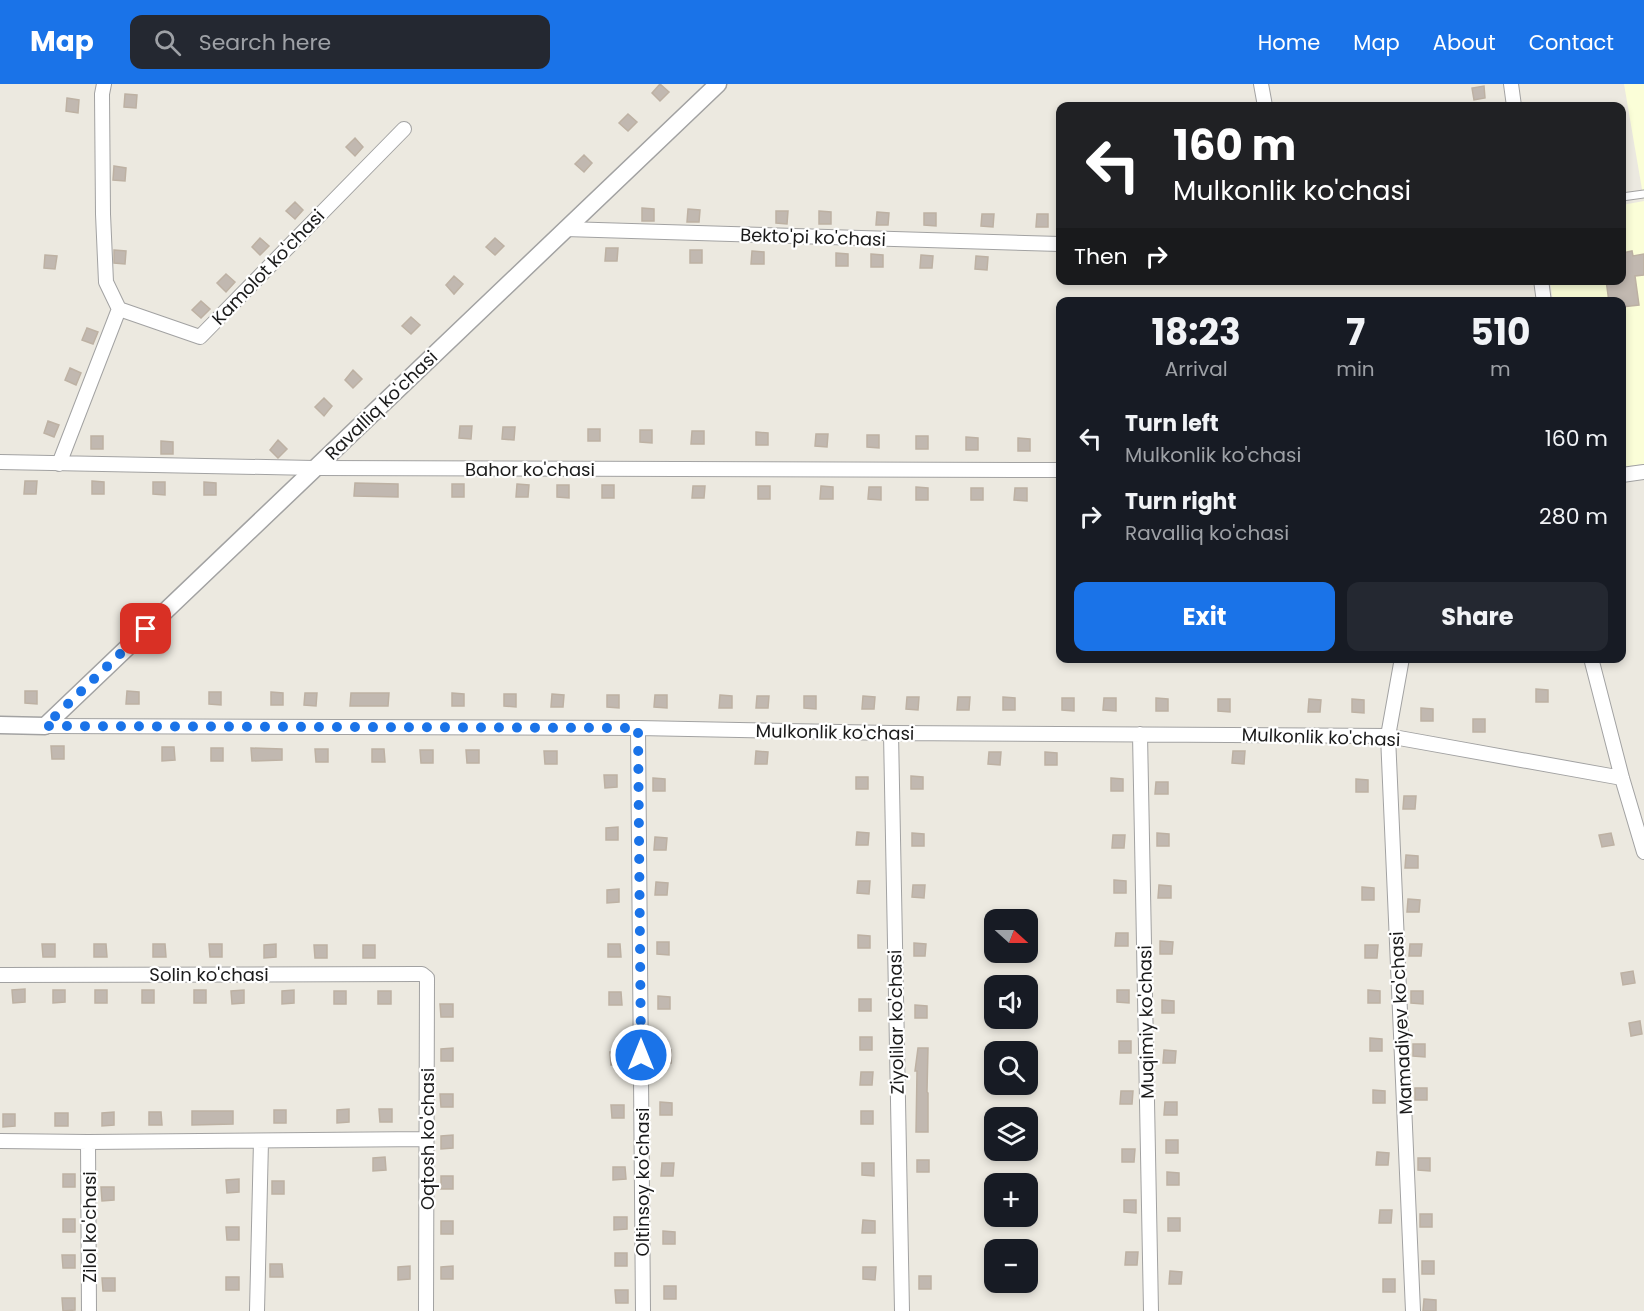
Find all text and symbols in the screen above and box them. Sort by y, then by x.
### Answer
search box [130,15,550,69]
text: Map [30,22,94,61]
icon: search [151,26,184,59]
text: Search here [199,27,331,58]
text: Home [1258,28,1320,57]
text: Map [1353,28,1400,57]
text: About [1433,28,1496,57]
text: Contact [1529,28,1614,57]
text: 160 m [1173,116,1296,175]
icon: left [1074,126,1152,204]
text: Mulkonlik ko'chasi [1173,172,1411,209]
street label: Kamolot ko'chasi [206,204,330,330]
street label: Bekto'pi ko'chasi [740,222,886,252]
icon: right [1140,240,1173,273]
text: Then [1074,241,1128,272]
text: 18:23 [1151,307,1241,358]
text: 7 [1346,307,1365,358]
text: 510 [1470,307,1531,358]
street label: Ravalliq ko'chasi [319,345,443,465]
text: Arrival [1165,355,1228,383]
text: min [1336,355,1375,383]
text: m [1490,355,1511,383]
text: Turn left [1125,408,1219,439]
icon: left [1074,422,1107,455]
text: 160 m [1545,423,1608,454]
text: Mulkonlik ko'chasi [1125,441,1301,469]
street label: Bahor ko'chasi [465,457,595,482]
text: Turn right [1125,486,1236,517]
icon: right [1074,500,1107,533]
text: 280 m [1539,501,1608,532]
text: Ravalliq ko'chasi [1125,519,1289,547]
button: Exit [1074,582,1335,651]
button: Share [1347,582,1608,651]
pin [120,603,171,654]
icon: arrive [129,612,162,645]
street label: Mulkonlik ko'chasi [755,718,915,746]
street label: Mulkonlik ko'chasi [1241,722,1401,752]
north arrow [984,909,1038,963]
map controls [984,909,1038,1293]
street label: Mamadiyev ko'chasi [1384,931,1418,1115]
street label: Muqimiy ko'chasi [1132,945,1160,1099]
street label: Ziyolilar ko'chasi [882,949,910,1095]
street label: Solin ko'chasi [149,962,269,987]
button: sound [984,975,1038,1029]
position arrow [609,1023,673,1087]
button: search [984,1041,1038,1095]
street label: Oqtosh ko'chasi [415,1068,440,1210]
street label: Oltinsoy ko'chasi [630,1107,655,1257]
button: layers [984,1107,1038,1161]
street label: Zilol ko'chasi [77,1171,102,1283]
button: + [984,1173,1038,1227]
button: − [984,1239,1038,1293]

